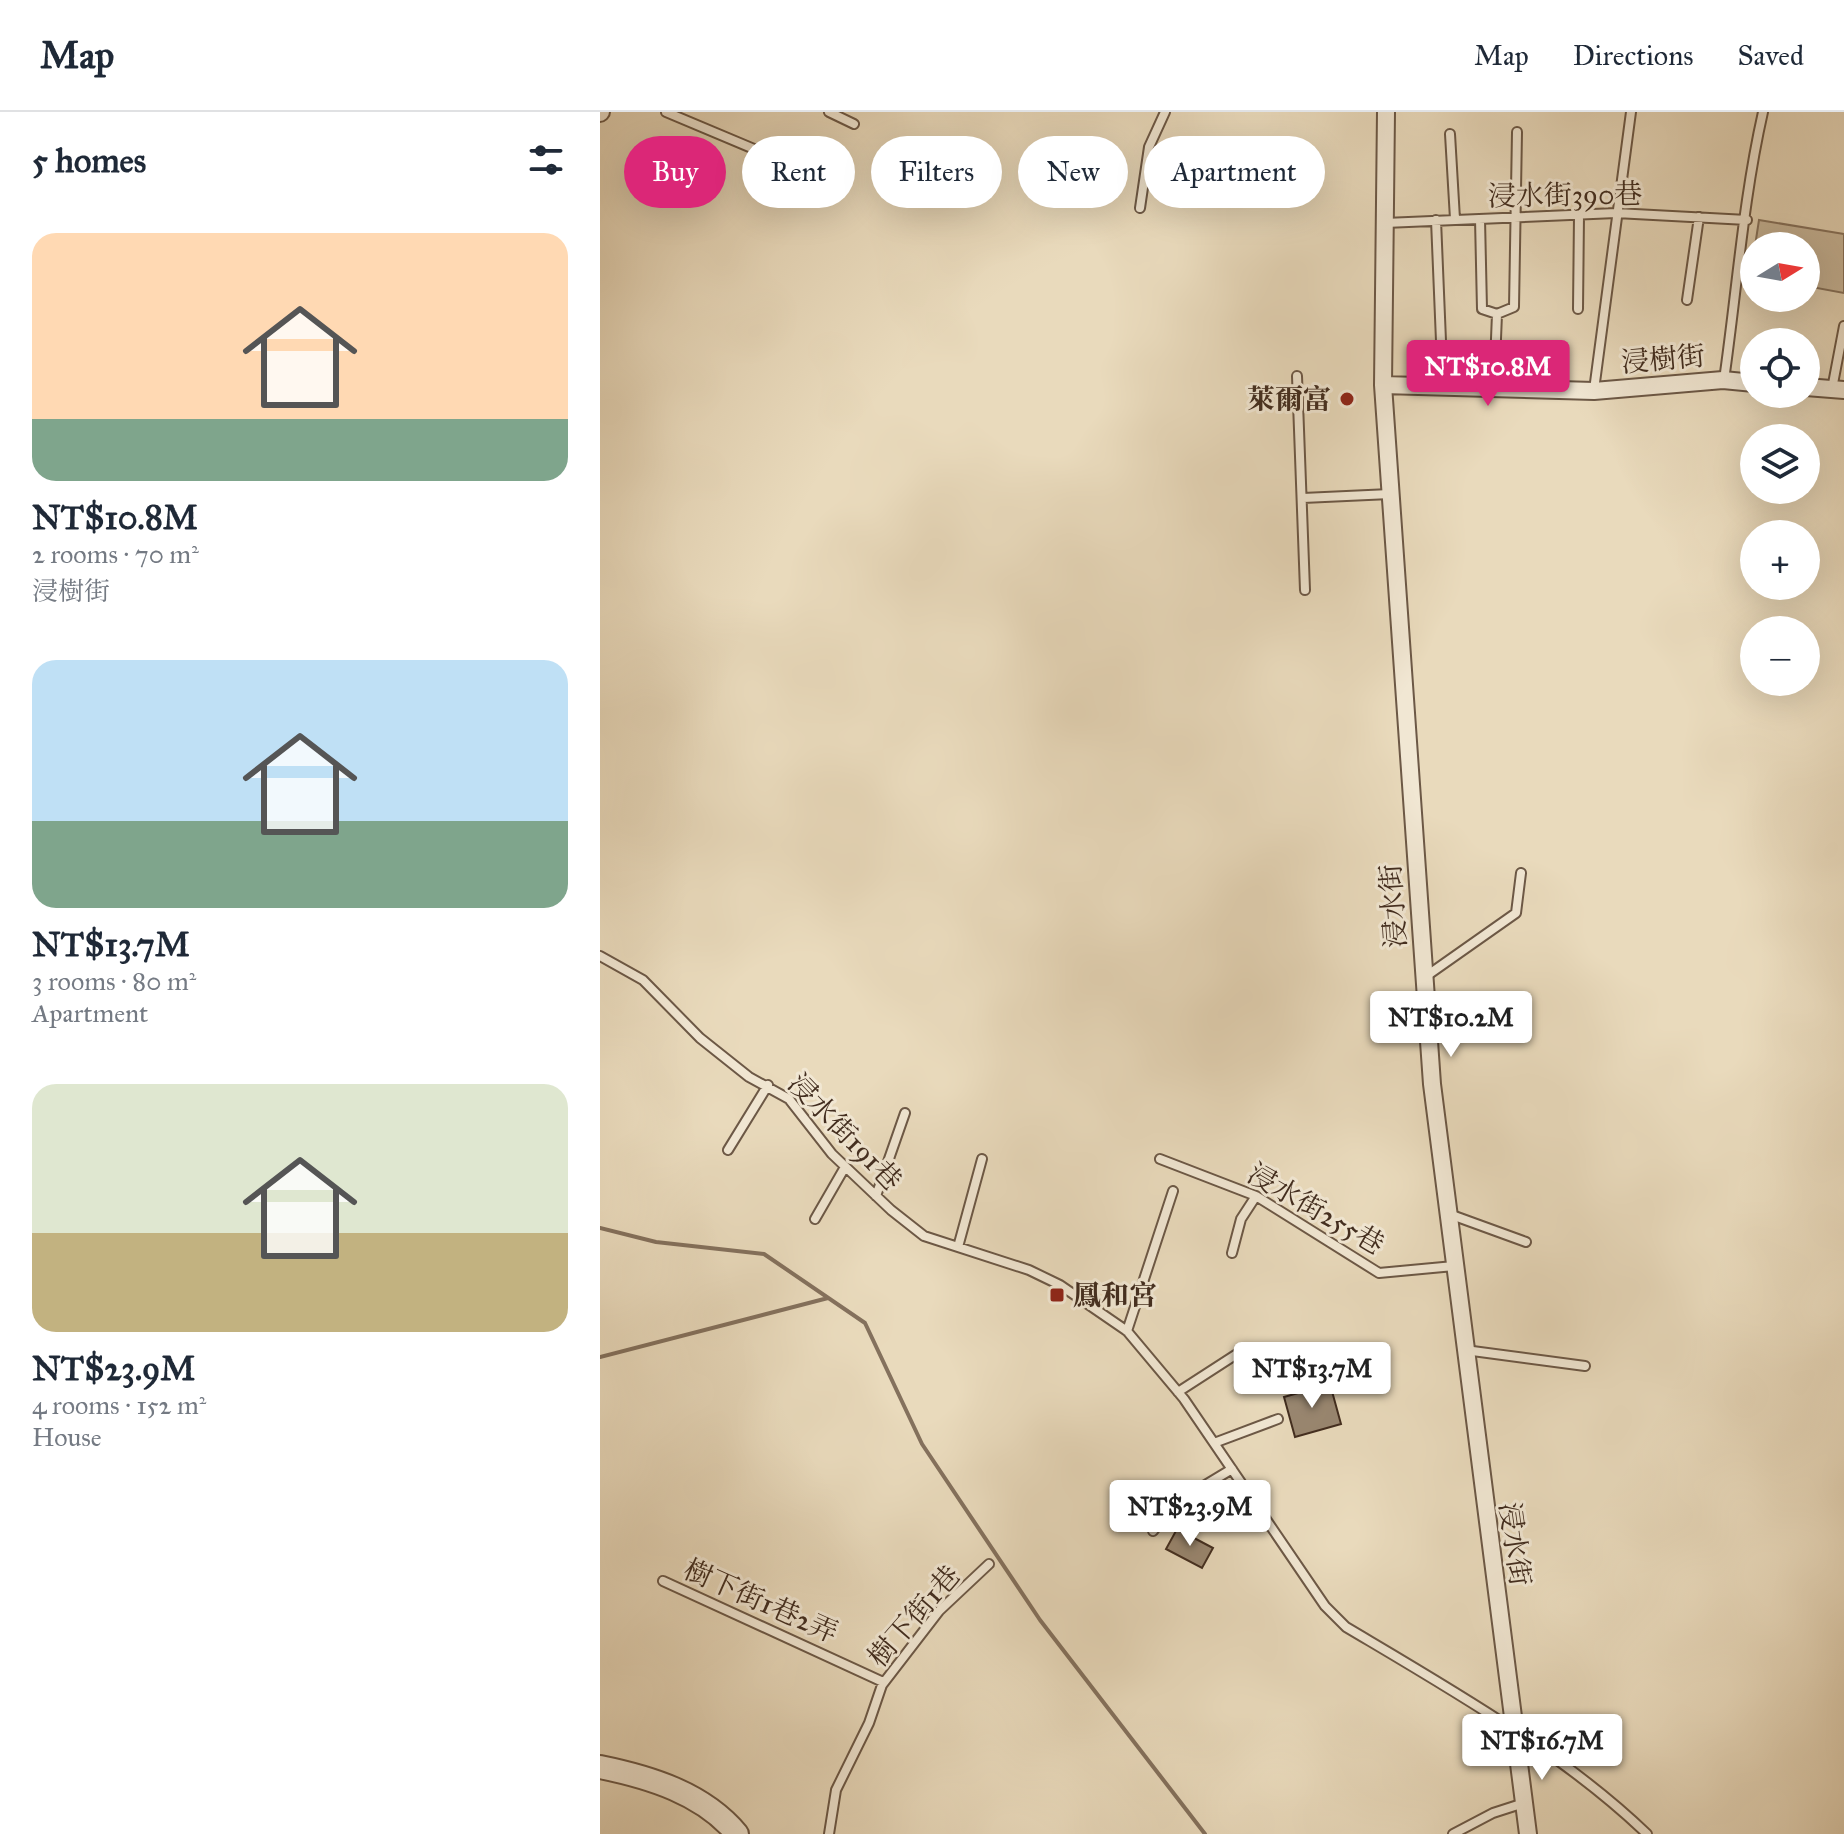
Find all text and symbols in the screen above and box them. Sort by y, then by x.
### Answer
text: Map [40,32,114,78]
text: Map [1474,38,1529,73]
text: Directions [1573,38,1694,73]
text: Saved [1738,38,1804,73]
chip: Buy [624,136,726,208]
chip: Rent [742,136,855,208]
chip: Filters [871,136,1002,208]
chip: New [1018,136,1128,208]
chip: Apartment [1144,136,1325,208]
icon: filters [524,138,568,182]
text: 5 homes [32,140,146,181]
street label: 浸水街390巷 [1487,176,1643,214]
north arrow [1740,232,1820,312]
map controls [1740,232,1820,696]
icon: home [228,285,372,429]
button: locate [1740,328,1820,408]
street label: 浸樹街 [1620,338,1706,380]
pin: NT$10.8M [1405,340,1571,408]
text: NT$10.8M [1425,350,1551,382]
place label: 萊爾富 [1247,382,1331,417]
marker: 萊爾富 [1338,390,1356,408]
button: layers [1740,424,1820,504]
text: NT$10.8M [32,497,198,538]
button: + [1740,520,1820,600]
text: 2 rooms · 70 m² [32,538,199,570]
text: 浸樹街 [32,575,110,607]
button: − [1740,616,1820,696]
icon: home [228,712,372,856]
street label: 浸水街 [1373,863,1413,949]
text: NT$13.7M [32,924,190,965]
text: 3 rooms · 80 m² [32,965,196,997]
pin: NT$10.2M [1368,991,1534,1059]
text: Apartment [32,997,148,1029]
text: NT$10.2M [1388,1001,1514,1033]
street label: 浸水街191巷 [781,1066,909,1198]
icon: home [228,1136,372,1280]
street label: 浸水街255巷 [1242,1156,1390,1262]
place label: 鳳和宮 [1073,1278,1157,1313]
marker: 鳳和宮 [1048,1286,1066,1304]
pin: NT$13.7M [1229,1342,1395,1410]
text: NT$23.9M [32,1348,195,1389]
text: NT$13.7M [1252,1352,1372,1384]
text: 4 rooms · 152 m² [32,1389,206,1421]
text: House [32,1421,102,1453]
pin: NT$23.9M [1107,1480,1273,1548]
text: NT$23.9M [1128,1490,1252,1522]
street label: 浸水街 [1492,1500,1538,1588]
street label: 樹下街1巷2弄 [679,1551,843,1651]
street label: 樹下街1巷 [860,1558,968,1674]
pin: NT$16.7M [1459,1714,1625,1782]
text: NT$16.7M [1480,1724,1604,1756]

